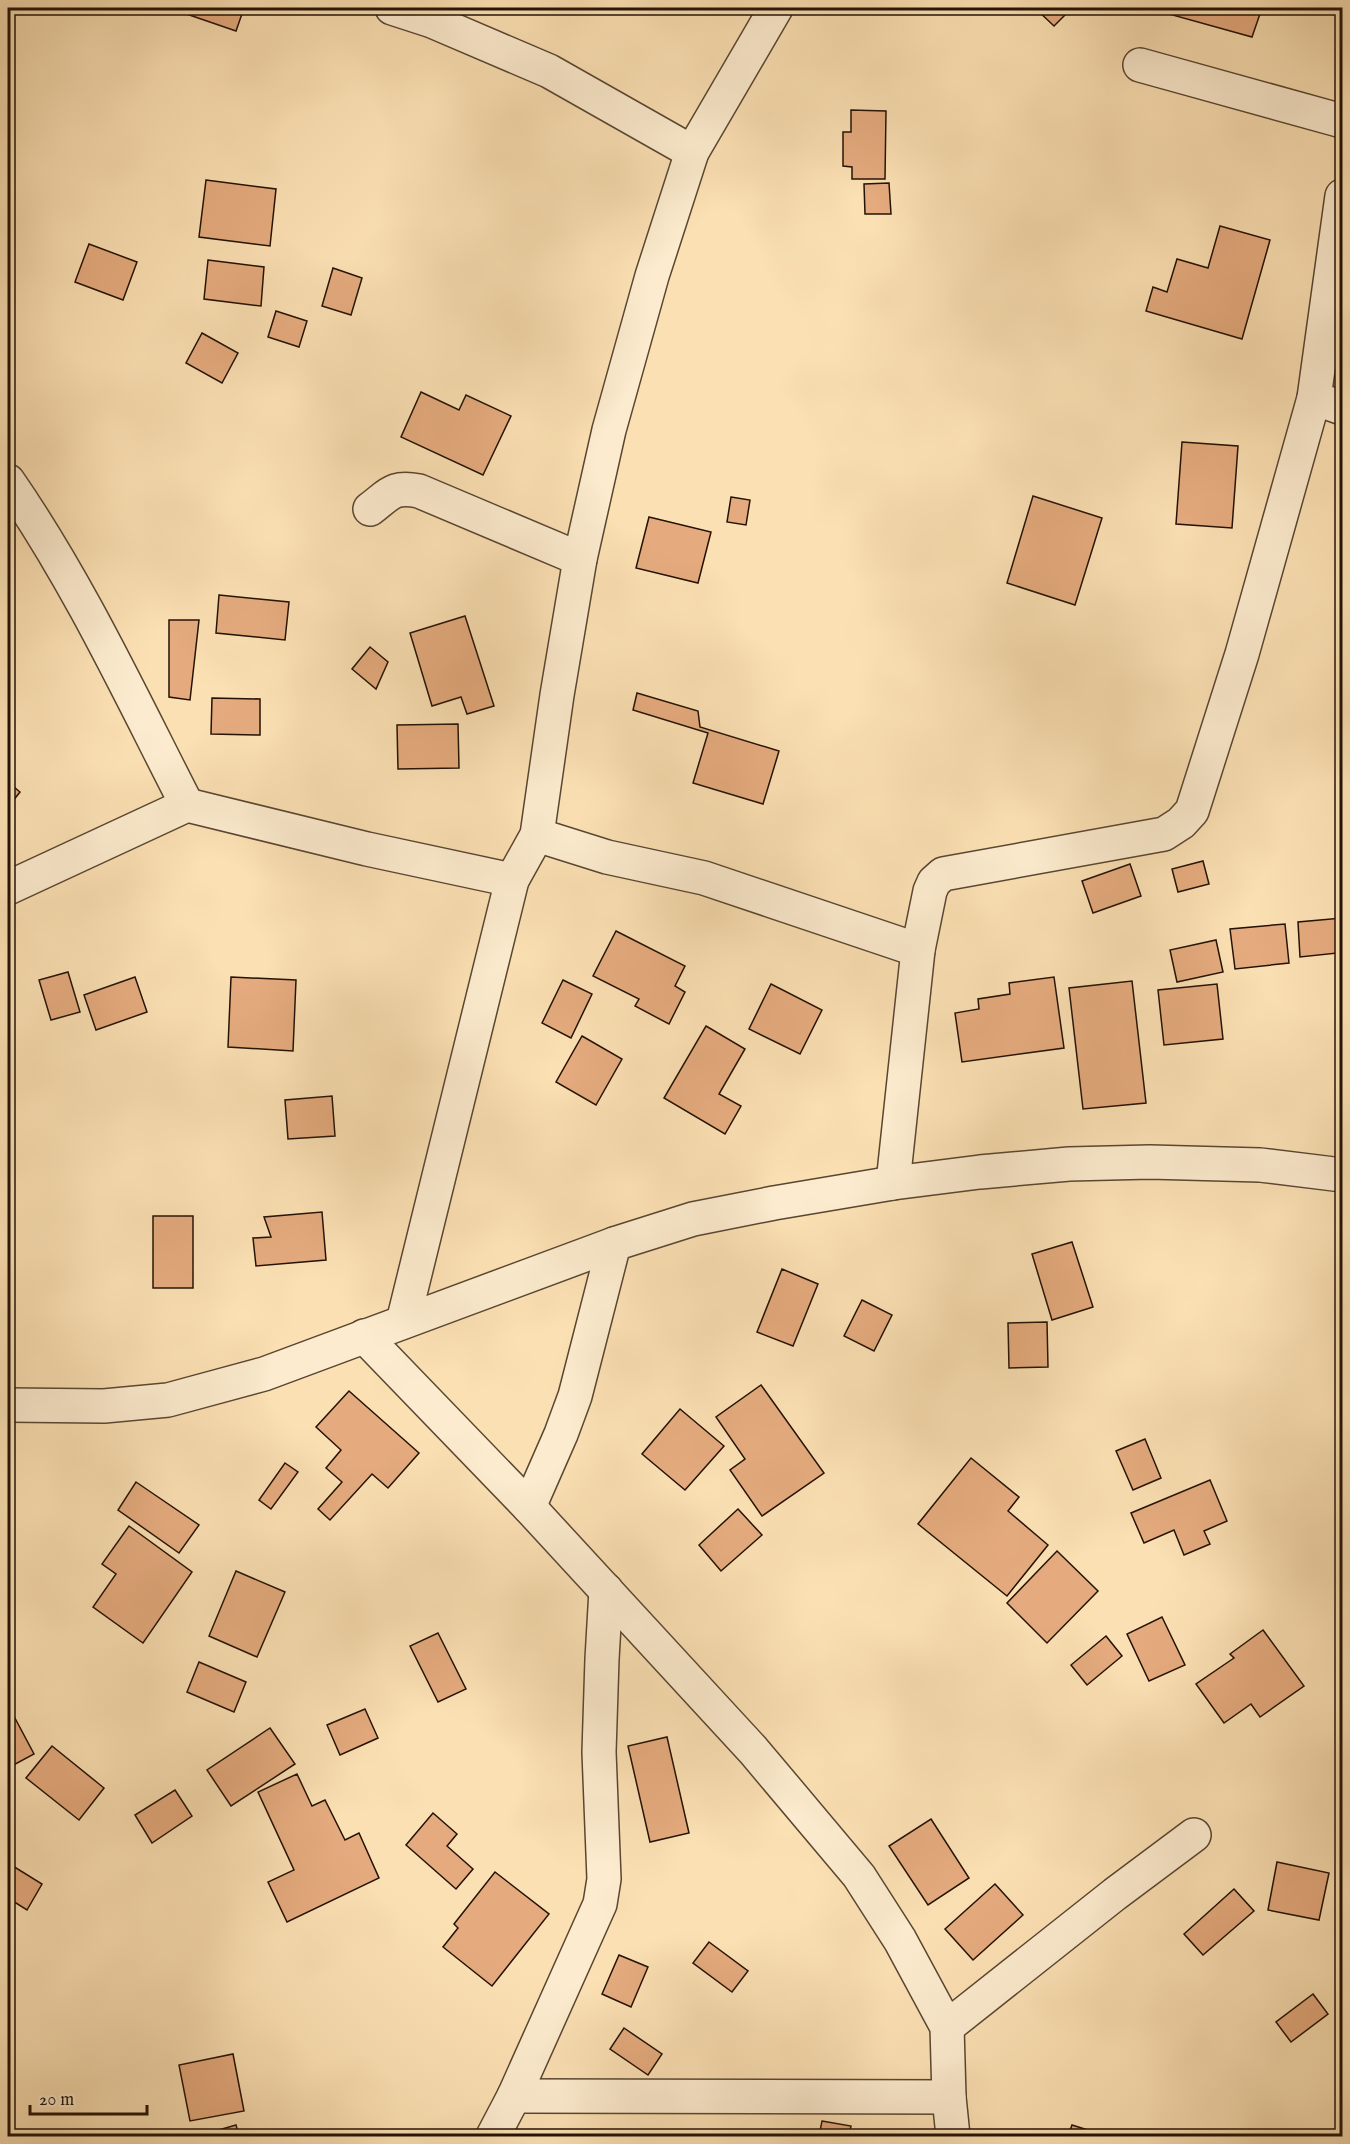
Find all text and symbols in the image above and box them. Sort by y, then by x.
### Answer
scale bar [30,2078,147,2116]
text: 20 m [39,2089,74,2112]

